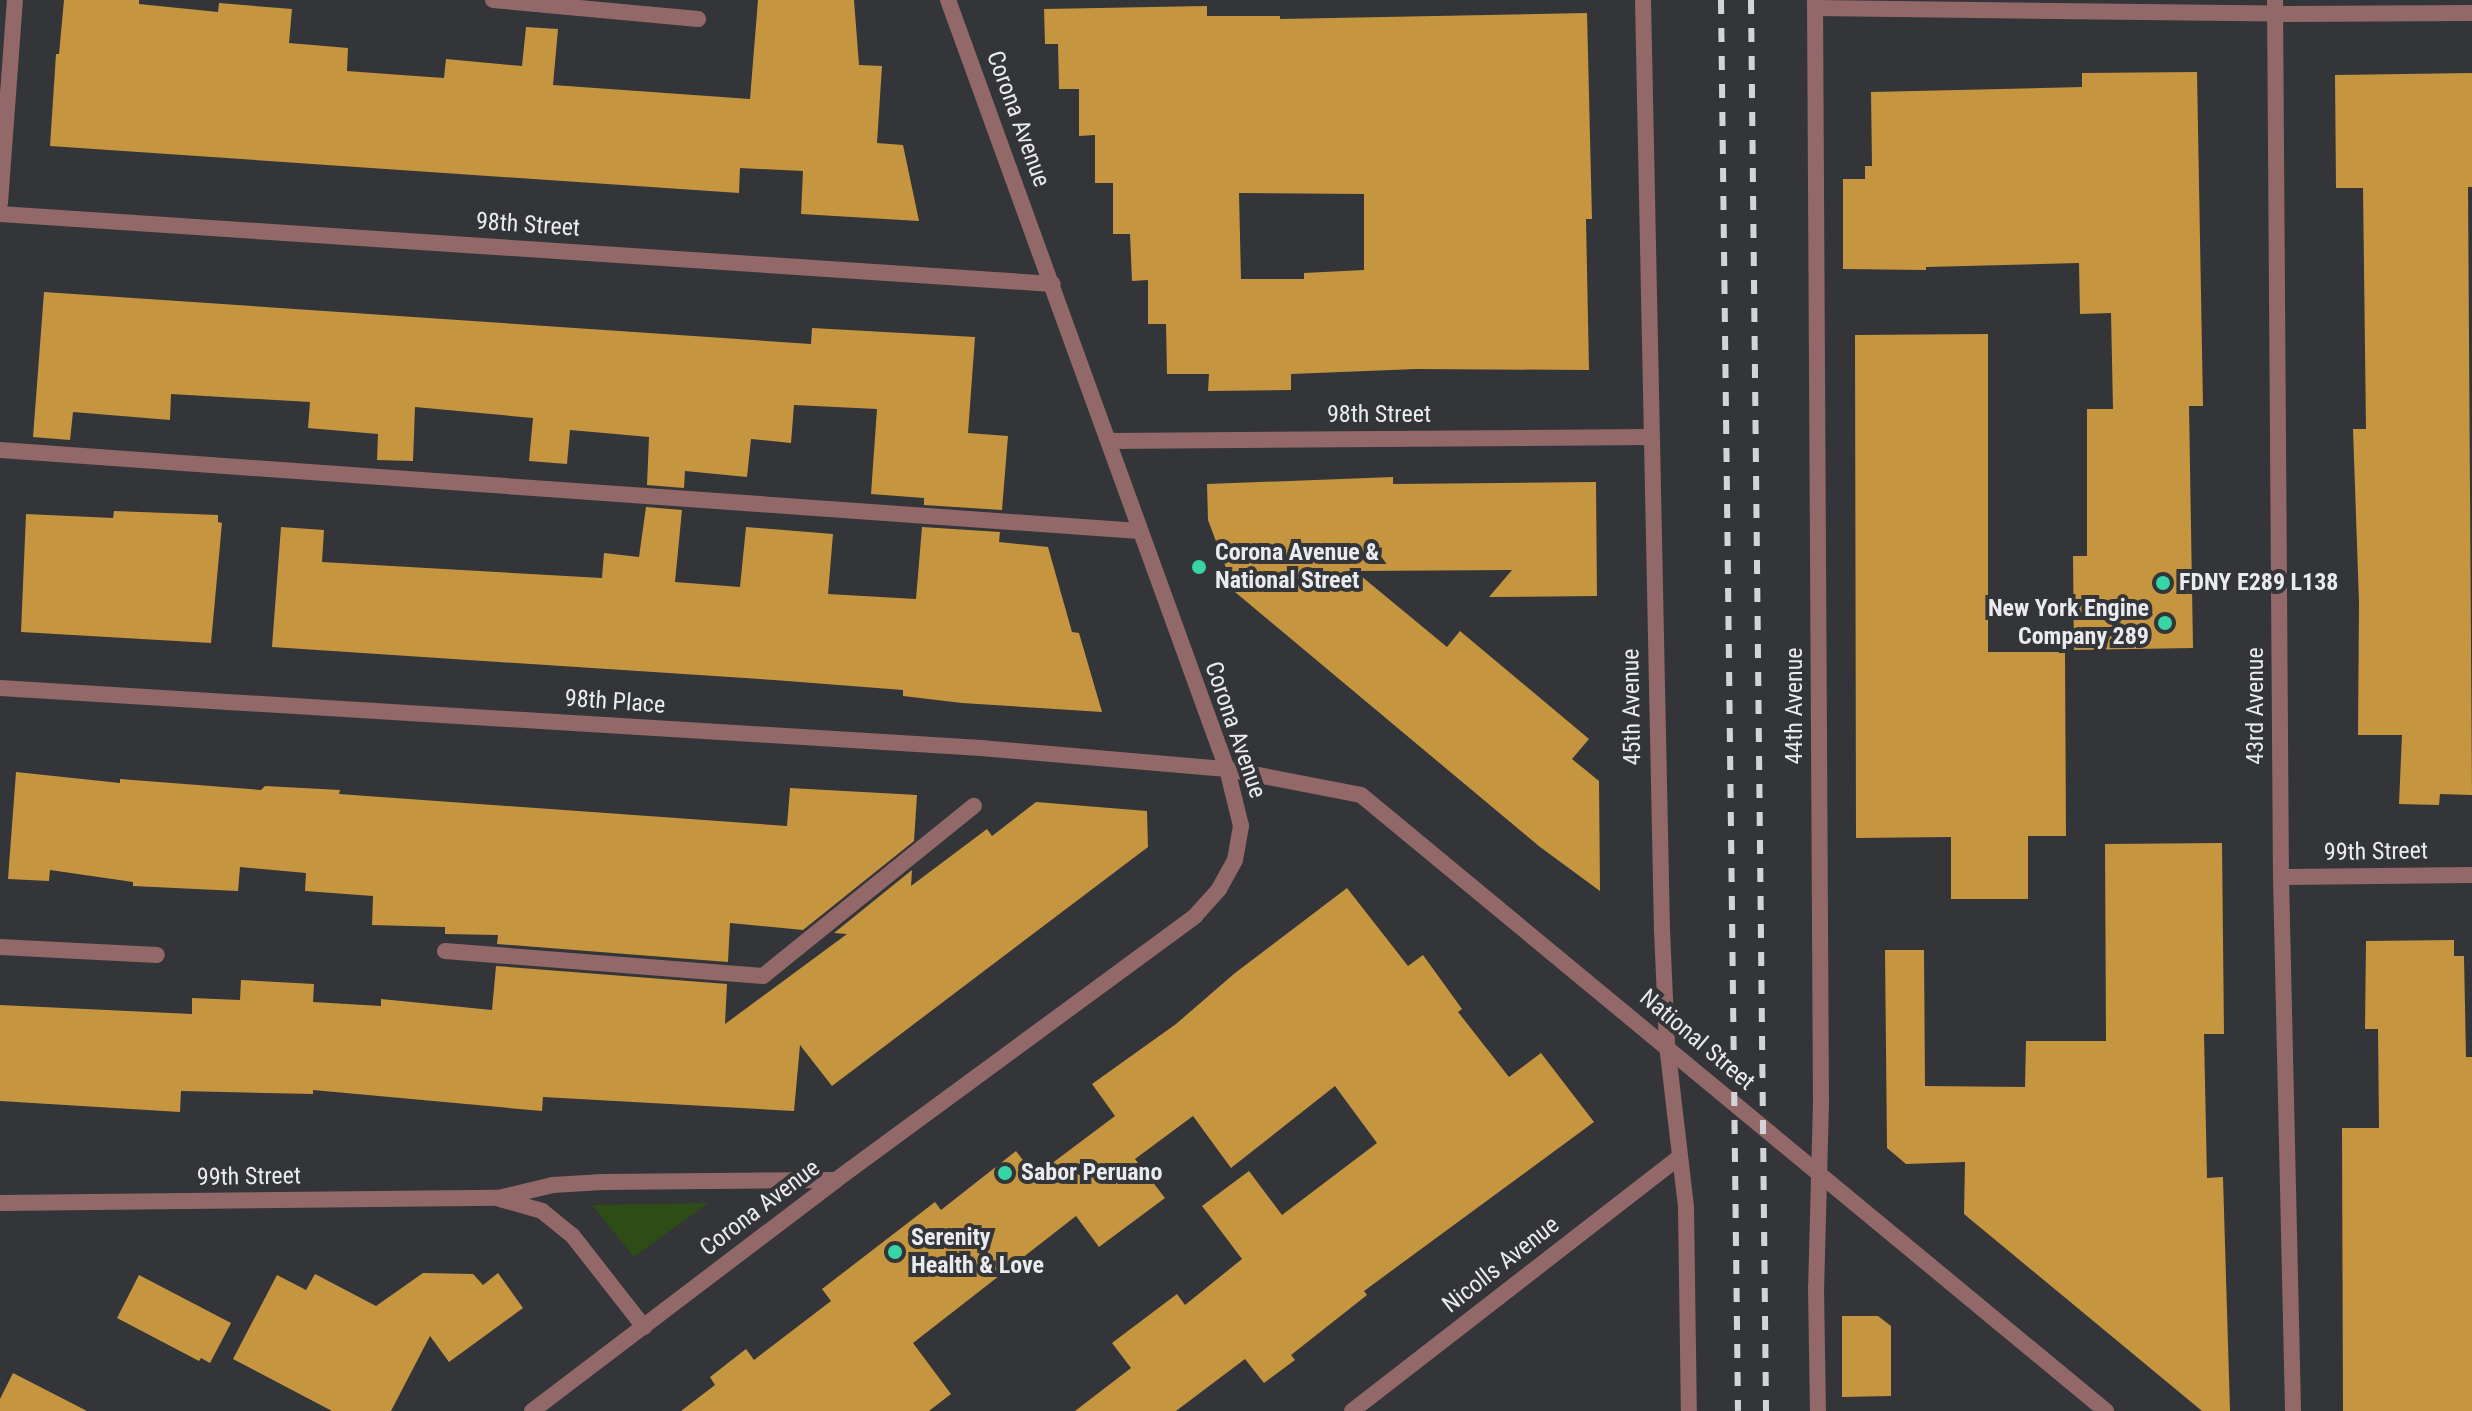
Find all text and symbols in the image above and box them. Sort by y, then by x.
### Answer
street label: Corona Avenue [980,47,1056,191]
street label: 98th Street [475,207,581,243]
street label: 98th Street [1327,401,1431,429]
place label: Corona Avenue & National Street [1215,539,1379,595]
marker: Corona Avenue & National Street [1190,558,1208,576]
place label: FDNY E289 L138 [2179,569,2338,597]
marker: FDNY E289 L138 [2154,574,2172,592]
place label: New York Engine Company 289 [1988,595,2149,651]
marker: New York Engine Company 289 [2156,614,2174,632]
street label: 43rd Avenue [2242,647,2270,765]
street label: 45th Avenue [1617,648,1647,766]
street label: 44th Avenue [1781,648,1809,764]
street label: Corona Avenue [1198,658,1272,802]
street label: 98th Place [564,684,666,720]
street label: 99th Street [2324,837,2428,867]
street label: National Street [1634,984,1760,1096]
street label: Corona Avenue [694,1154,826,1262]
place label: Sabor Peruano [1021,1159,1162,1187]
street label: 99th Street [197,1162,301,1192]
marker: Sabor Peruano [996,1164,1014,1182]
street label: Nicolls Avenue [1437,1211,1565,1319]
place label: Serenity Health & Love [911,1224,1044,1280]
marker: Serenity Health & Love [886,1243,904,1261]

